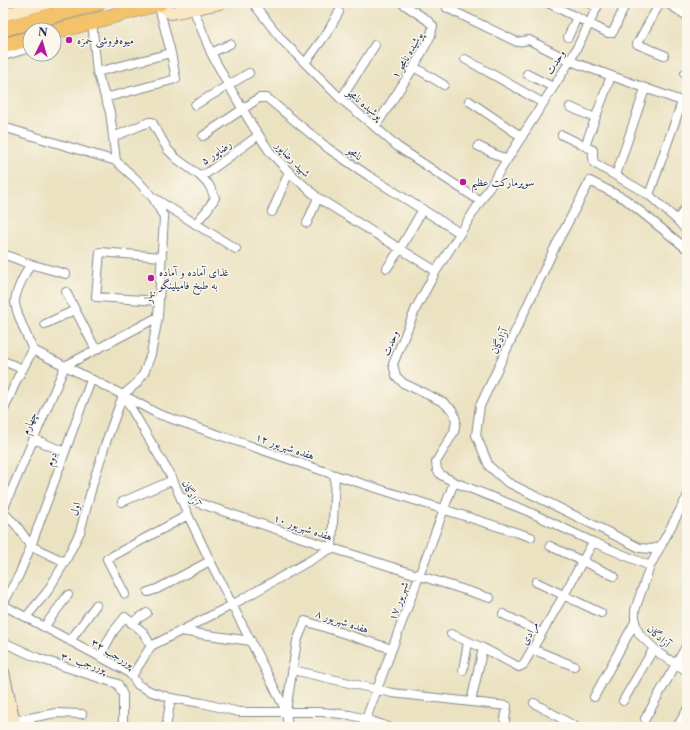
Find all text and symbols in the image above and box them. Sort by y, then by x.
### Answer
north arrow [22,22,62,62]
text: N [37,25,49,39]
street label: پوشیده نامجو ۱ [388,28,427,81]
place label: میوه‌فروشی حمزه [77,33,134,48]
marker: میوه‌فروشی حمزه [64,35,74,45]
street label: وحدت [542,47,568,77]
street label: پوشیده نامجو [343,85,386,124]
street label: رضاپور ۵ [198,137,235,168]
street label: شهید رضاپور [271,137,314,181]
street label: نامجو [344,142,365,163]
place label: سوپرمارکت عظیم [471,175,534,193]
marker: سوپرمارکت عظیم [458,177,468,187]
place label: غذای آماده و آماده به طبخ فامیلینگو [158,265,229,296]
marker: غذای آماده و آماده به طبخ فامیلینگو [146,273,156,283]
street label: بهار [141,290,156,305]
street label: آزادگان [487,324,512,356]
street label: وحدت [379,328,401,358]
street label: چهارم [18,410,43,438]
street label: هفده شهریور ۱۲ [253,429,316,464]
street label: دوم [42,450,63,469]
street label: آزادگان [179,478,203,510]
street label: اول [67,501,83,517]
street label: هفده شهریور ۱۰ [271,510,334,545]
street label: ۱۷ شهریور [385,580,412,623]
street label: هفده شهریور ۸ [313,606,370,637]
street label: مرادی [517,619,542,648]
street label: آزادگان [645,622,675,651]
street label: پوررجب ۳۲ [88,635,138,672]
street label: پوررجب ۳۰ [59,648,110,677]

